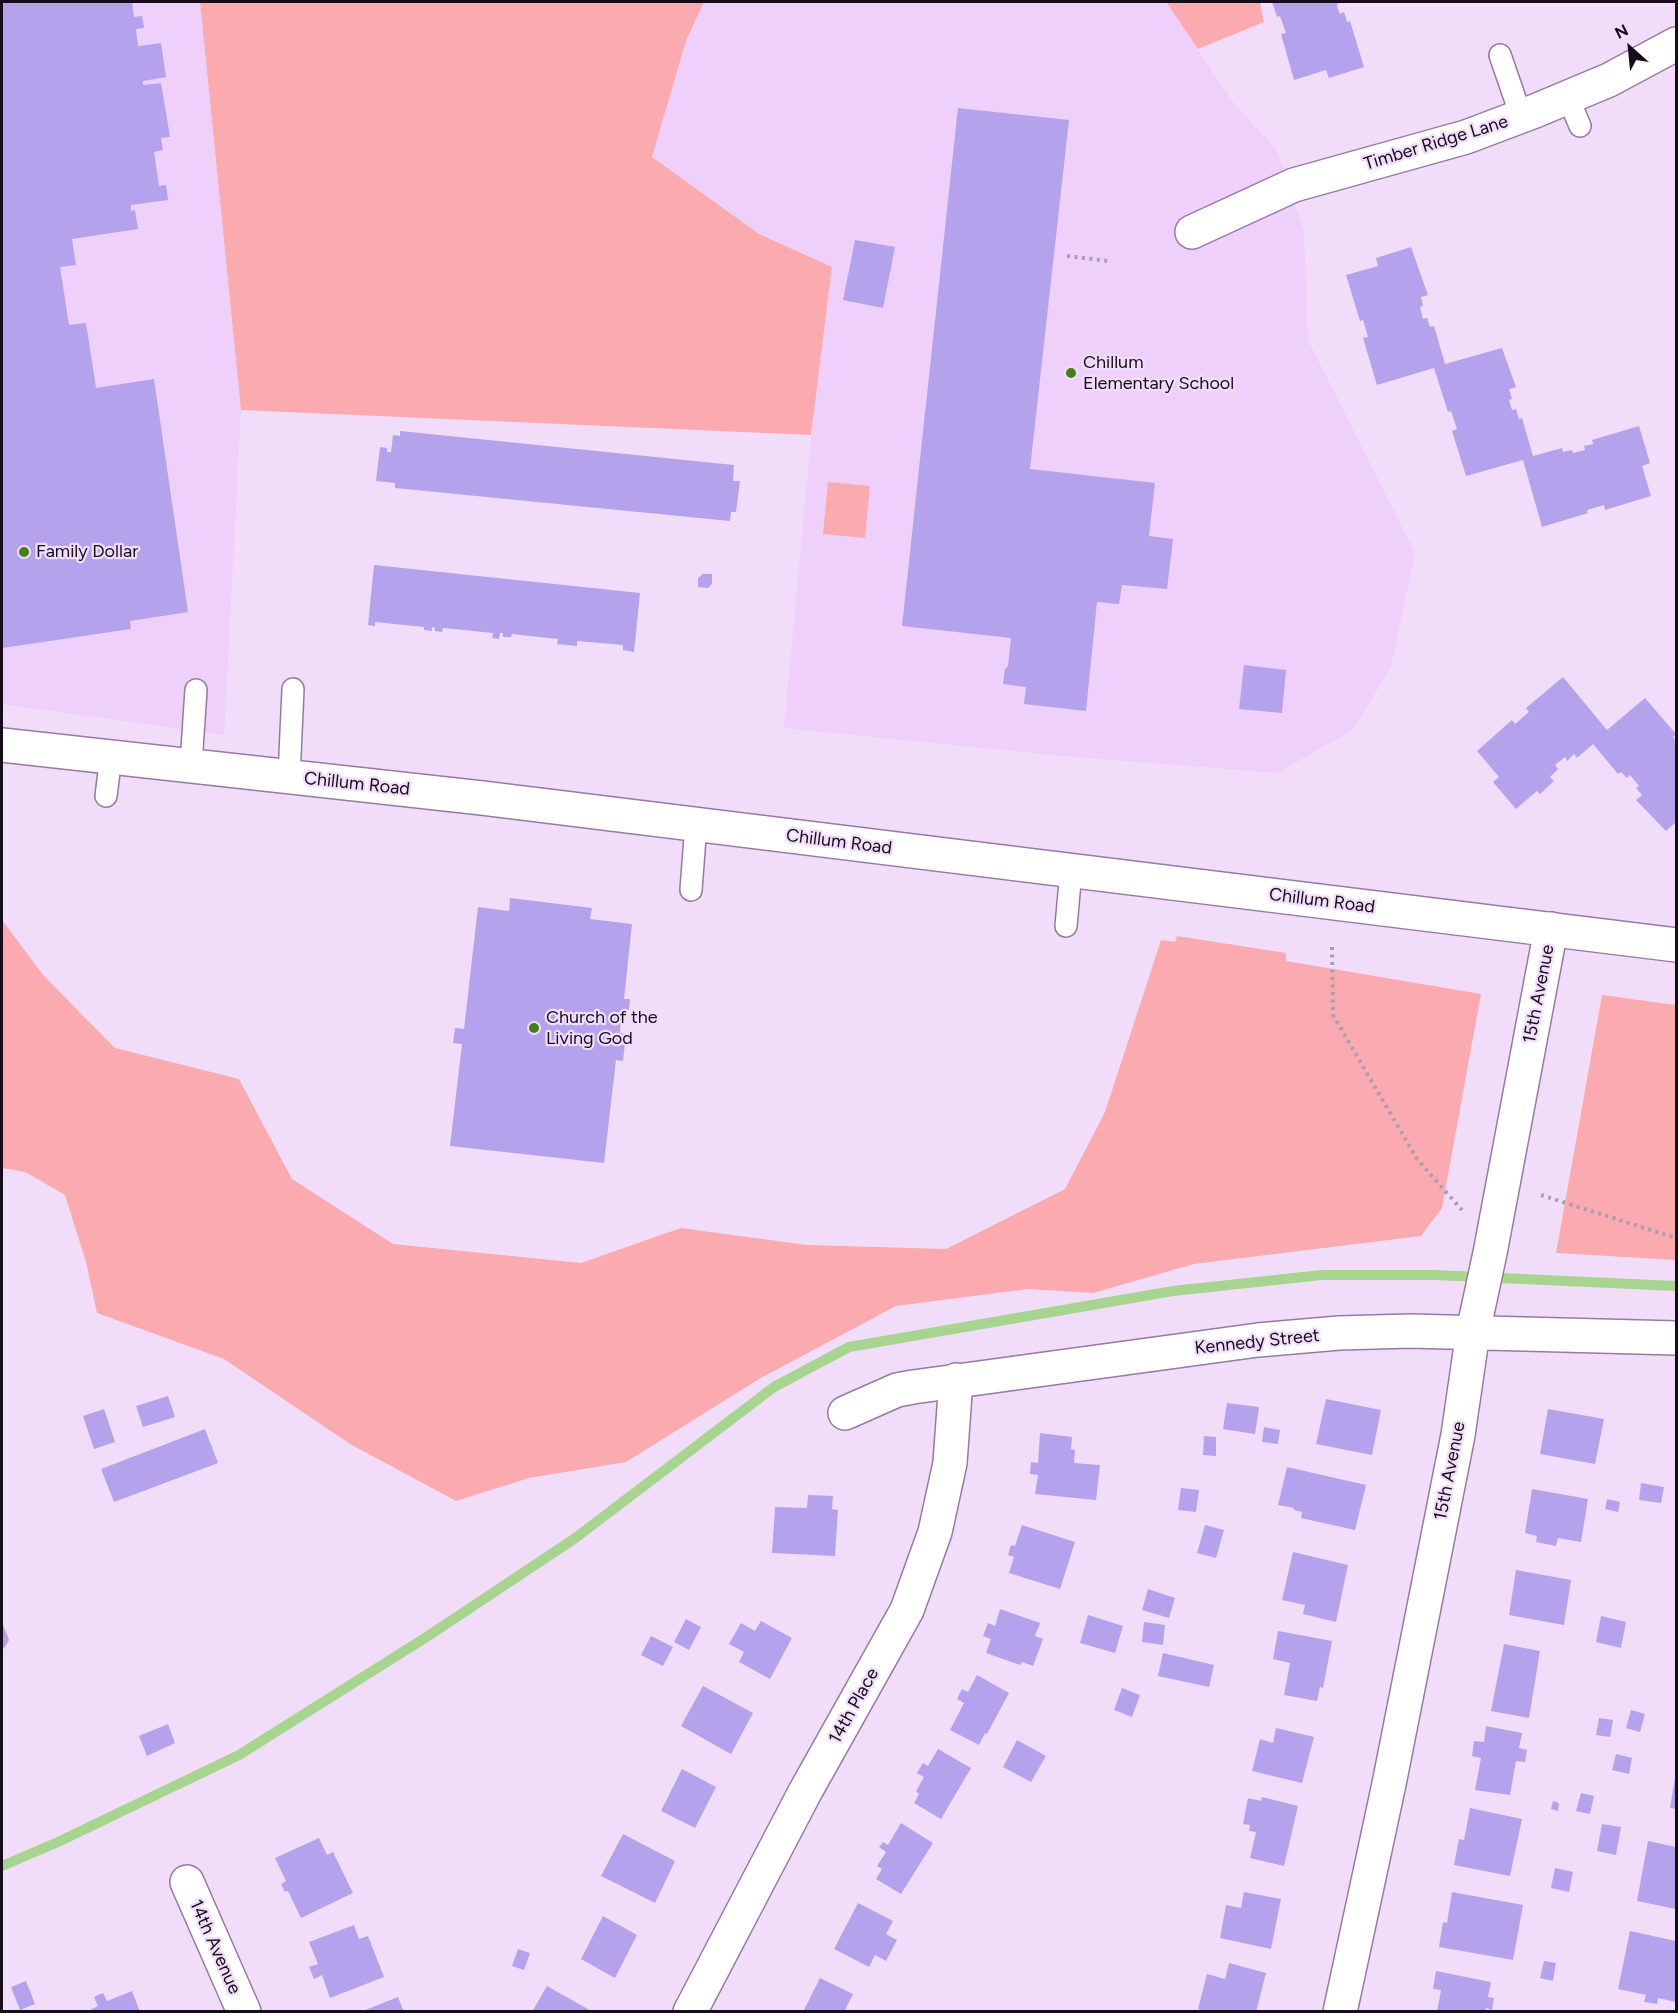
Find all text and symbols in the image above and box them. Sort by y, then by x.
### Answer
north arrow [1600,18,1660,78]
text: N [1612,20,1631,43]
street label: Timber Ridge Lane [1361,111,1511,175]
place label: Chillum Elementary School [1083,352,1234,394]
marker: Chillum Elementary School [1064,366,1078,380]
place label: Family Dollar [36,541,138,563]
marker: Family Dollar [17,545,31,559]
street label: Chillum Road [303,768,411,800]
street label: Chillum Road [785,825,893,859]
street label: Chillum Road [1268,884,1376,918]
street label: 15th Avenue [1519,943,1559,1045]
place label: Church of the Living God [546,1007,658,1050]
marker: Church of the Living God [527,1021,541,1035]
street label: Kennedy Street [1193,1325,1321,1359]
street label: 15th Avenue [1430,1420,1470,1522]
street label: 14th Place [824,1664,884,1748]
street label: 14th Avenue [185,1897,245,1997]

